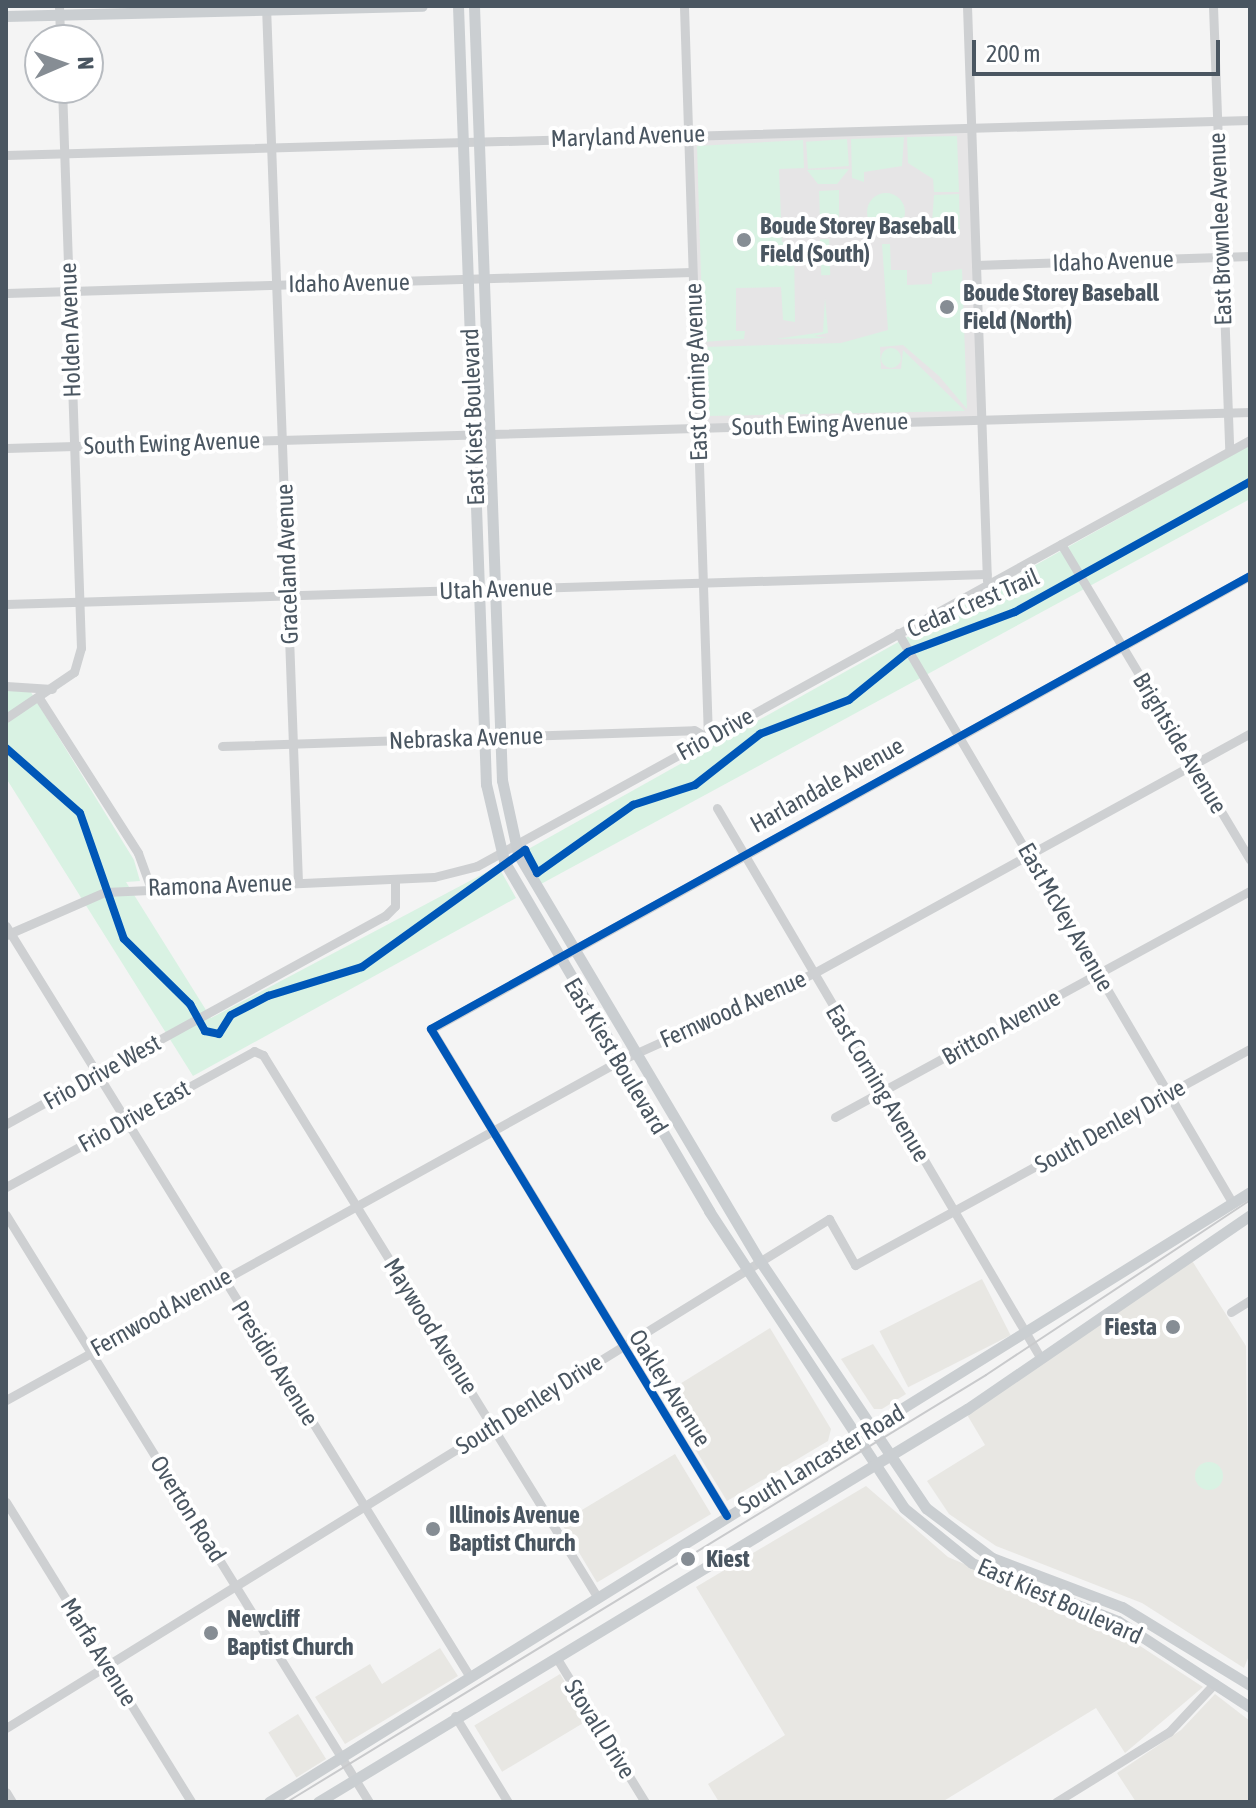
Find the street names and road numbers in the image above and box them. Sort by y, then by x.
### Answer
street label: Maryland Avenue [550,119,706,153]
street label: East Brownlee Avenue [1202,132,1238,326]
street label: Idaho Avenue [1052,244,1174,278]
street label: Holden Avenue [53,262,87,398]
street label: Idaho Avenue [288,268,410,298]
street label: East Corning Avenue [679,283,713,461]
street label: East Kiest Boulevard [456,328,490,506]
street label: South Ewing Avenue [731,407,909,441]
street label: South Ewing Avenue [83,426,261,460]
street label: Graceland Avenue [270,483,304,645]
street label: Cedar Crest Trail [903,562,1043,644]
street label: Utah Avenue [439,573,553,605]
street label: Brightside Avenue [1127,668,1233,818]
street label: Frio Drive [672,701,758,767]
street label: Nebraska Avenue [388,721,544,755]
street label: Harlandale Avenue [745,731,909,839]
street label: East McVey Avenue [1012,838,1120,996]
street label: Ramona Avenue [147,868,293,902]
street label: Fernwood Avenue [656,964,810,1054]
street label: East Kiest Boulevard [558,973,674,1139]
street label: Britton Avenue [937,983,1065,1071]
street label: East Corning Avenue [820,999,936,1167]
street label: Frio Drive West [39,1028,165,1116]
street label: South Denley Drive [1030,1073,1190,1179]
street label: Frio Drive East [73,1074,195,1158]
street label: Maywood Avenue [378,1253,484,1399]
street label: Fernwood Avenue [86,1261,236,1363]
street label: Presidio Avenue [225,1295,325,1431]
street label: Oakley Avenue [623,1324,717,1452]
street label: South Denley Drive [450,1347,608,1461]
street label: South Lancaster Road [733,1398,909,1520]
street label: Overton Road [144,1450,232,1568]
street label: East Kiest Boulevard [973,1552,1147,1650]
street label: Marfa Avenue [55,1593,143,1711]
street label: Stovall Drive [558,1674,642,1784]

